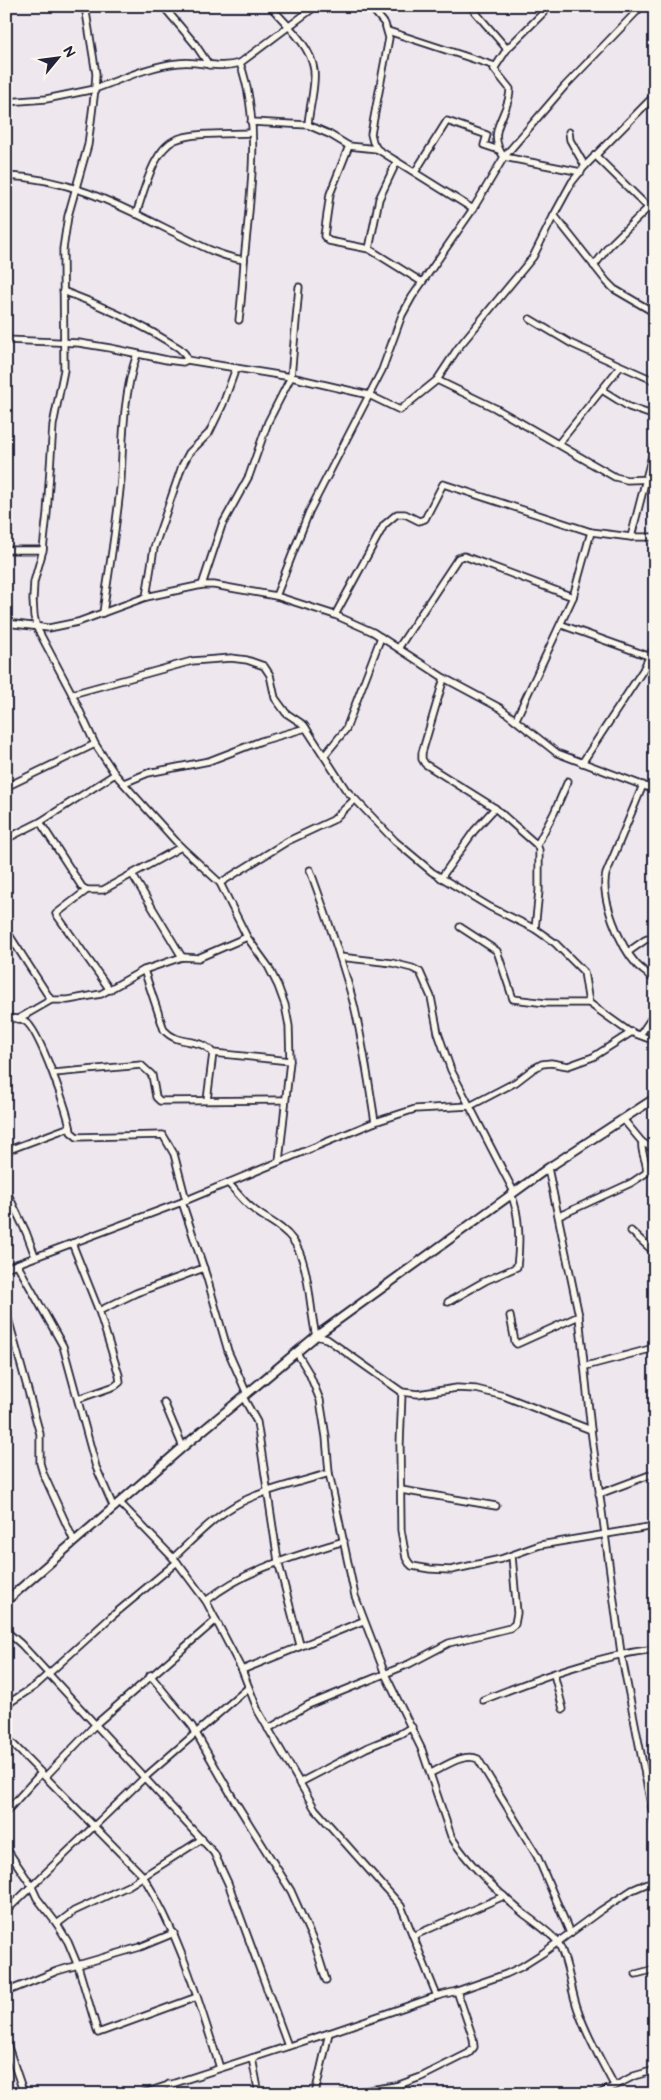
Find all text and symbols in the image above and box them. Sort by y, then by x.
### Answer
north arrow [32,32,82,82]
text: N [59,43,79,61]

